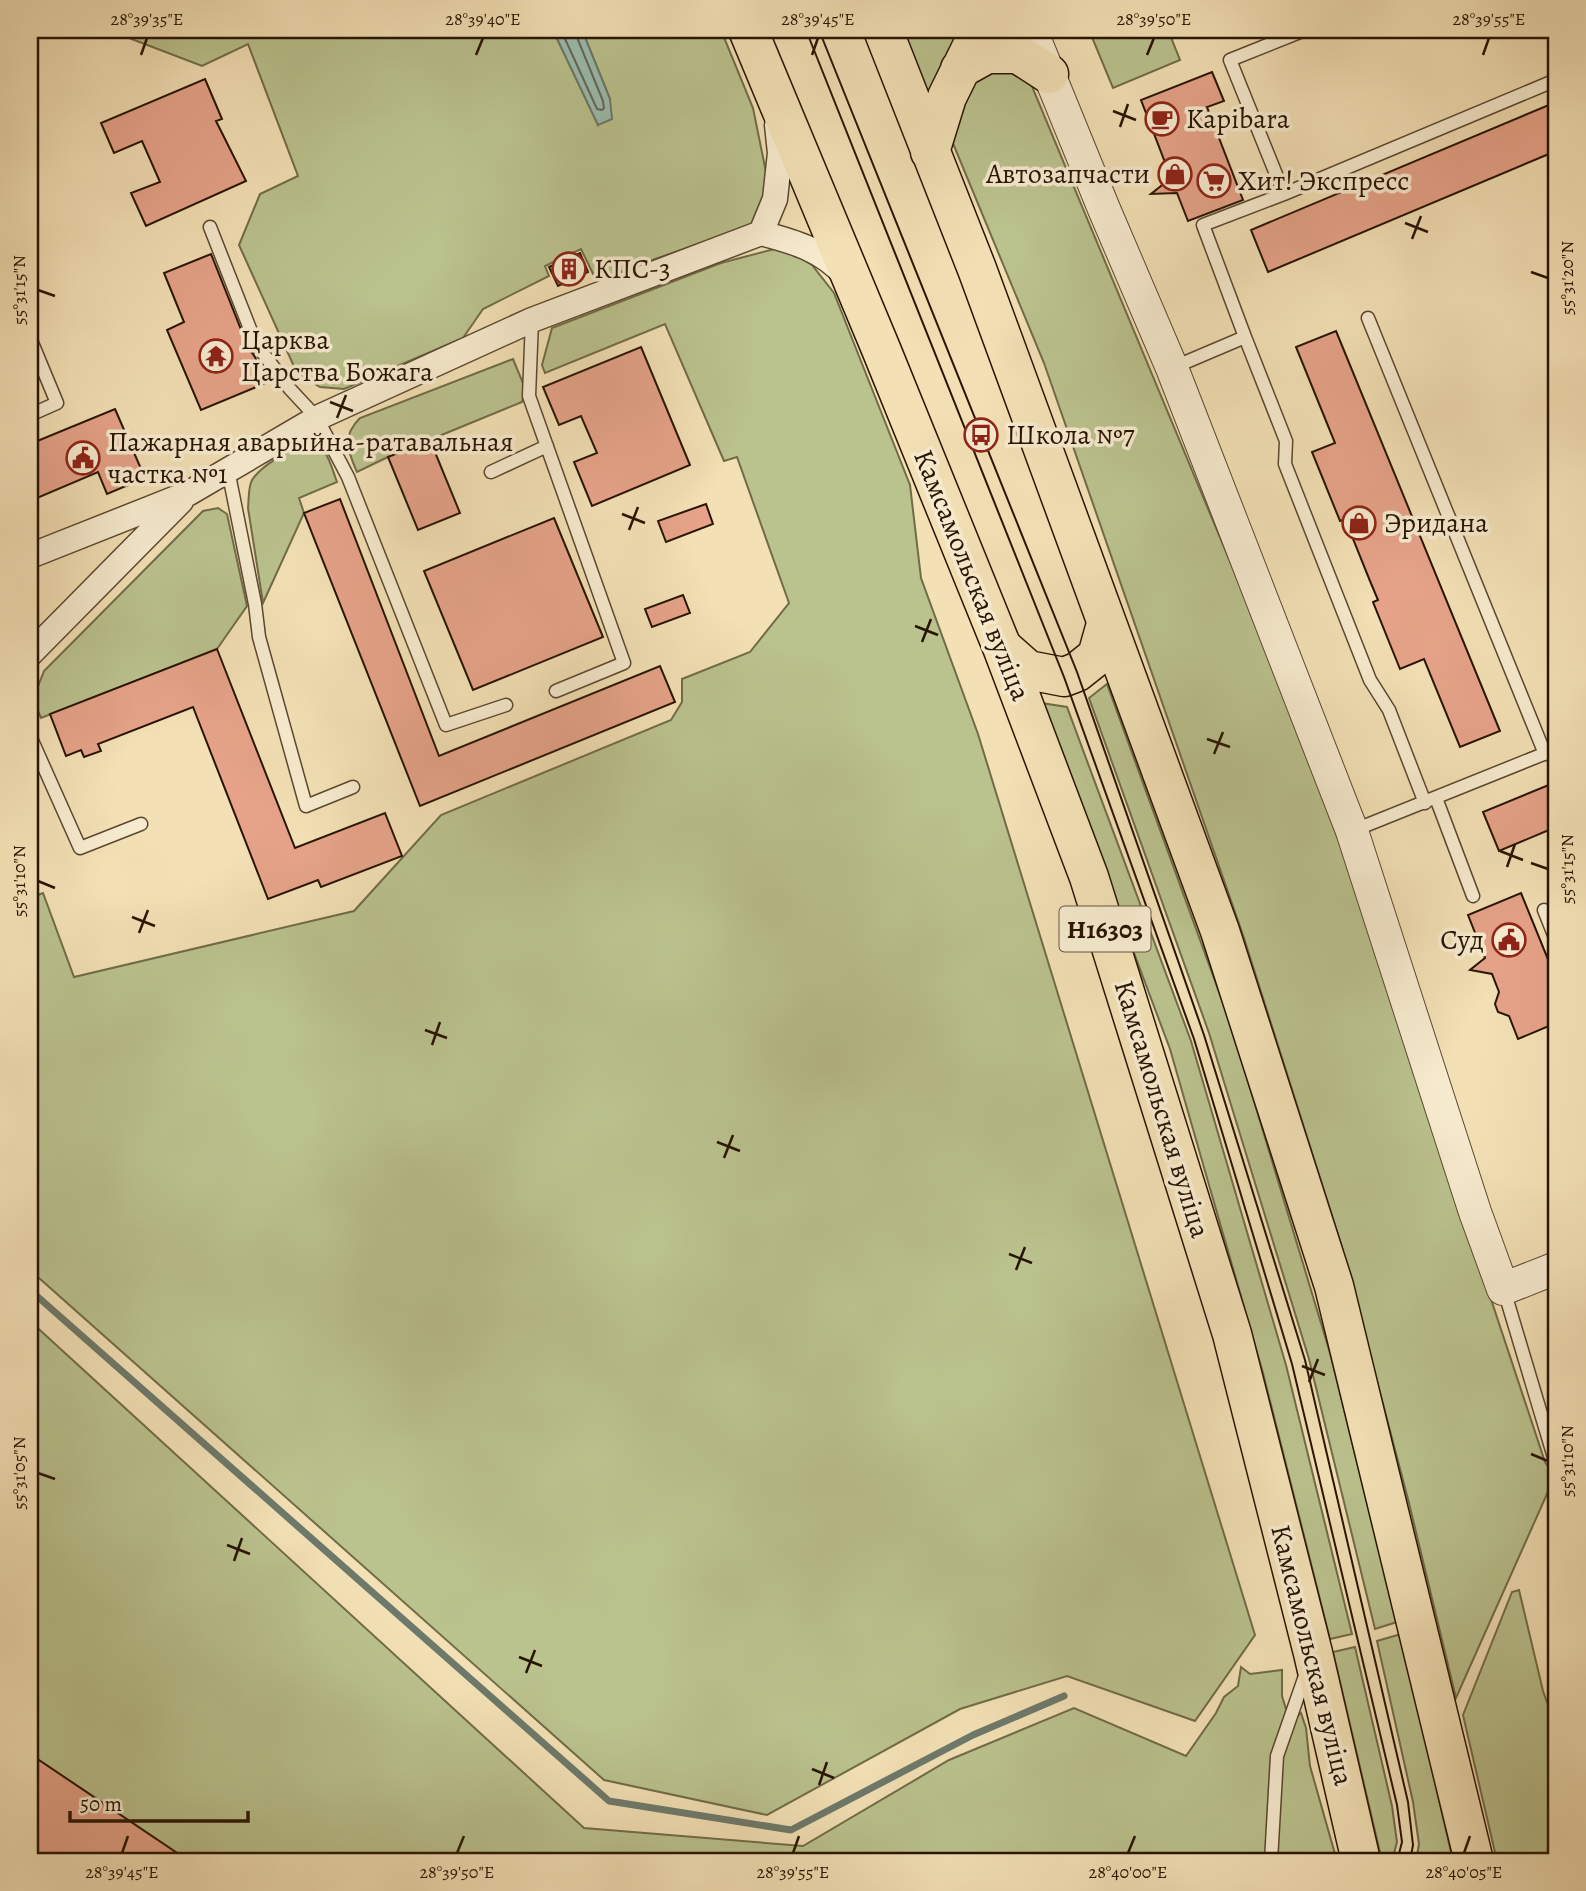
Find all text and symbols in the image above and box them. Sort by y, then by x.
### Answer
text: 28°39'35"E [111,7,183,31]
text: 28°39'40"E [445,7,521,31]
text: 28°39'45"E [781,7,855,31]
text: 28°39'50"E [1117,7,1191,31]
text: 28°39'55"E [1452,7,1526,31]
cafe icon: Kapibara [1143,100,1181,138]
place label: Kapibara [1186,100,1290,138]
place label: Автозапчасти [985,155,1150,193]
shop icon: Автозапчасти [1156,155,1194,193]
supermarket icon: Хит! Экспресс [1195,162,1233,200]
place label: Хит! Экспресс [1238,162,1409,200]
text: 55°31'20"N [1555,241,1579,315]
building icon: КПС-3 [550,250,588,288]
place label: КПС-3 [594,250,671,288]
text: 55°31'15"N [7,255,31,325]
place label: Царква Царства Божага [241,321,433,391]
temple icon: Царква Царства Божага [197,337,235,375]
bus stop icon: Школа №7 [962,416,1000,454]
place label: Школа №7 [1006,416,1135,454]
place label: Пажарная аварыйна-ратавальная частка №1 [108,423,513,493]
public building icon: Пажарная аварыйна-ратавальная частка №1 [64,439,102,477]
street label: Камсамольская вуліца [904,444,1040,706]
shop icon: Эридана [1340,504,1378,542]
place label: Эридана [1384,504,1488,542]
text: 55°31'15"N [1555,834,1579,904]
text: 55°31'10"N [7,845,31,917]
road number: Н16303 [1060,906,1150,952]
place label: Суд [1440,921,1484,959]
public building icon: Суд [1490,921,1528,959]
street label: Камсамольская вуліца [1105,976,1219,1243]
text: 55°31'10"N [1555,1425,1579,1497]
text: 55°31'05"N [7,1436,31,1510]
street label: Камсамольская вуліца [1261,1521,1363,1789]
scale bar [70,1779,248,1823]
text: 50 m [80,1790,122,1818]
text: 28°39'45"E [85,1860,159,1884]
text: 28°39'50"E [420,1860,494,1884]
text: 28°39'55"E [756,1860,830,1884]
text: 28°40'00"E [1089,1860,1167,1884]
text: 28°40'05"E [1426,1860,1502,1884]

